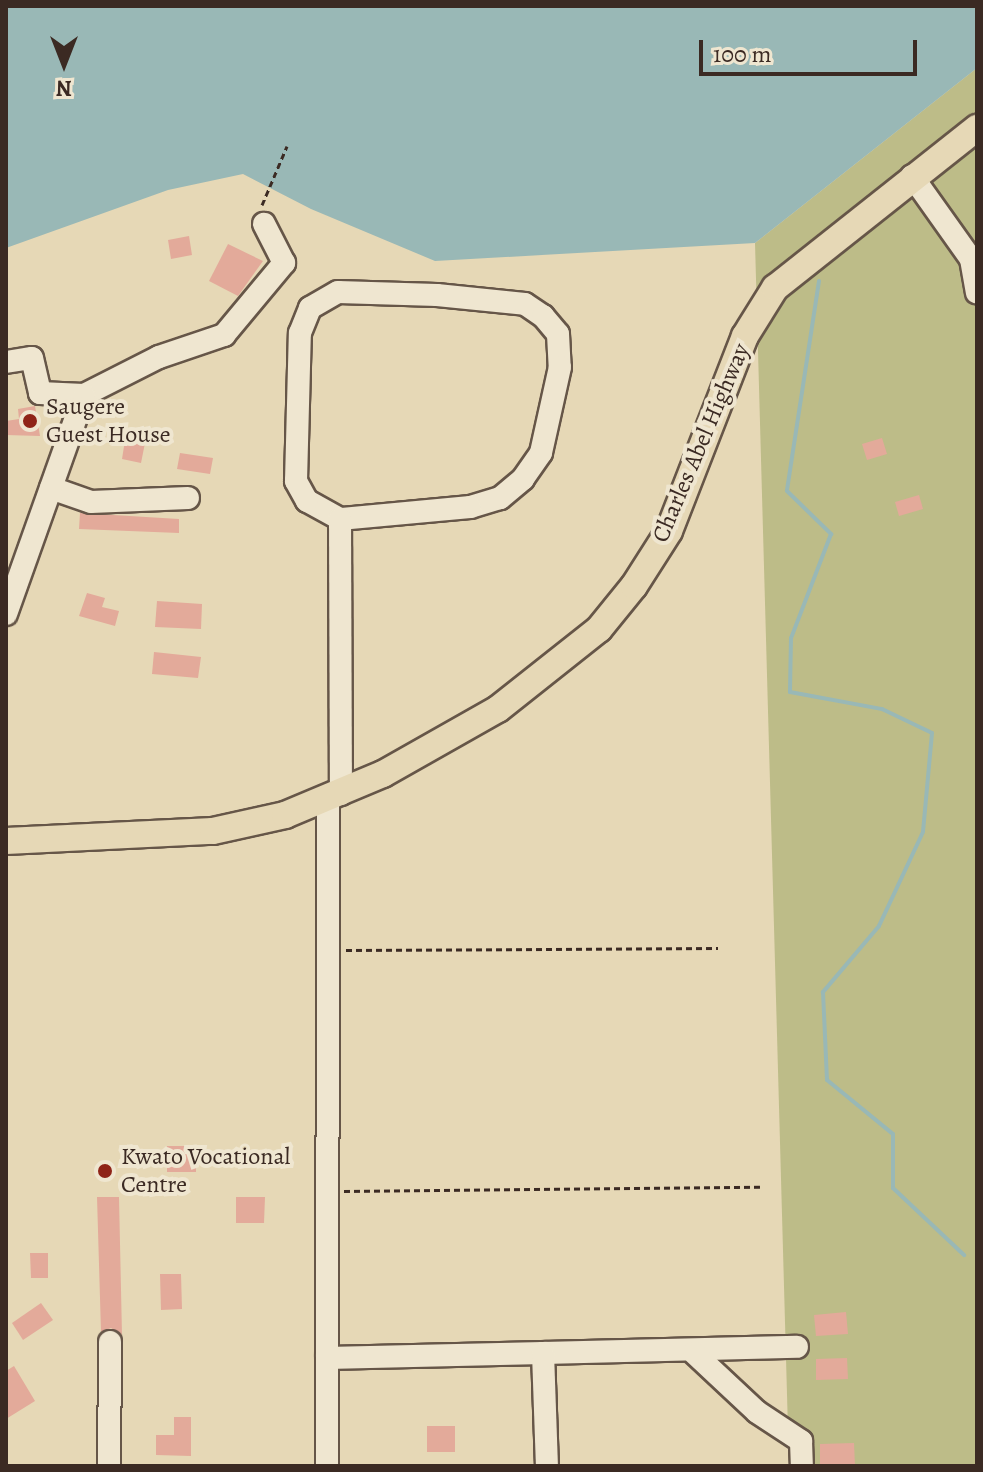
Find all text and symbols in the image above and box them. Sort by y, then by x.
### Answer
north arrow [24,24,104,104]
scale bar [703,24,921,74]
text: 100 m [713,38,772,70]
text: N [56,73,72,103]
street label: Charles Abel Highway [646,339,756,547]
place label: Saugere Guest House [46,393,171,449]
marker: Saugere Guest House [21,412,39,430]
place label: Kwato Vocational Centre [121,1143,290,1199]
marker: Kwato Vocational Centre [96,1162,114,1180]

